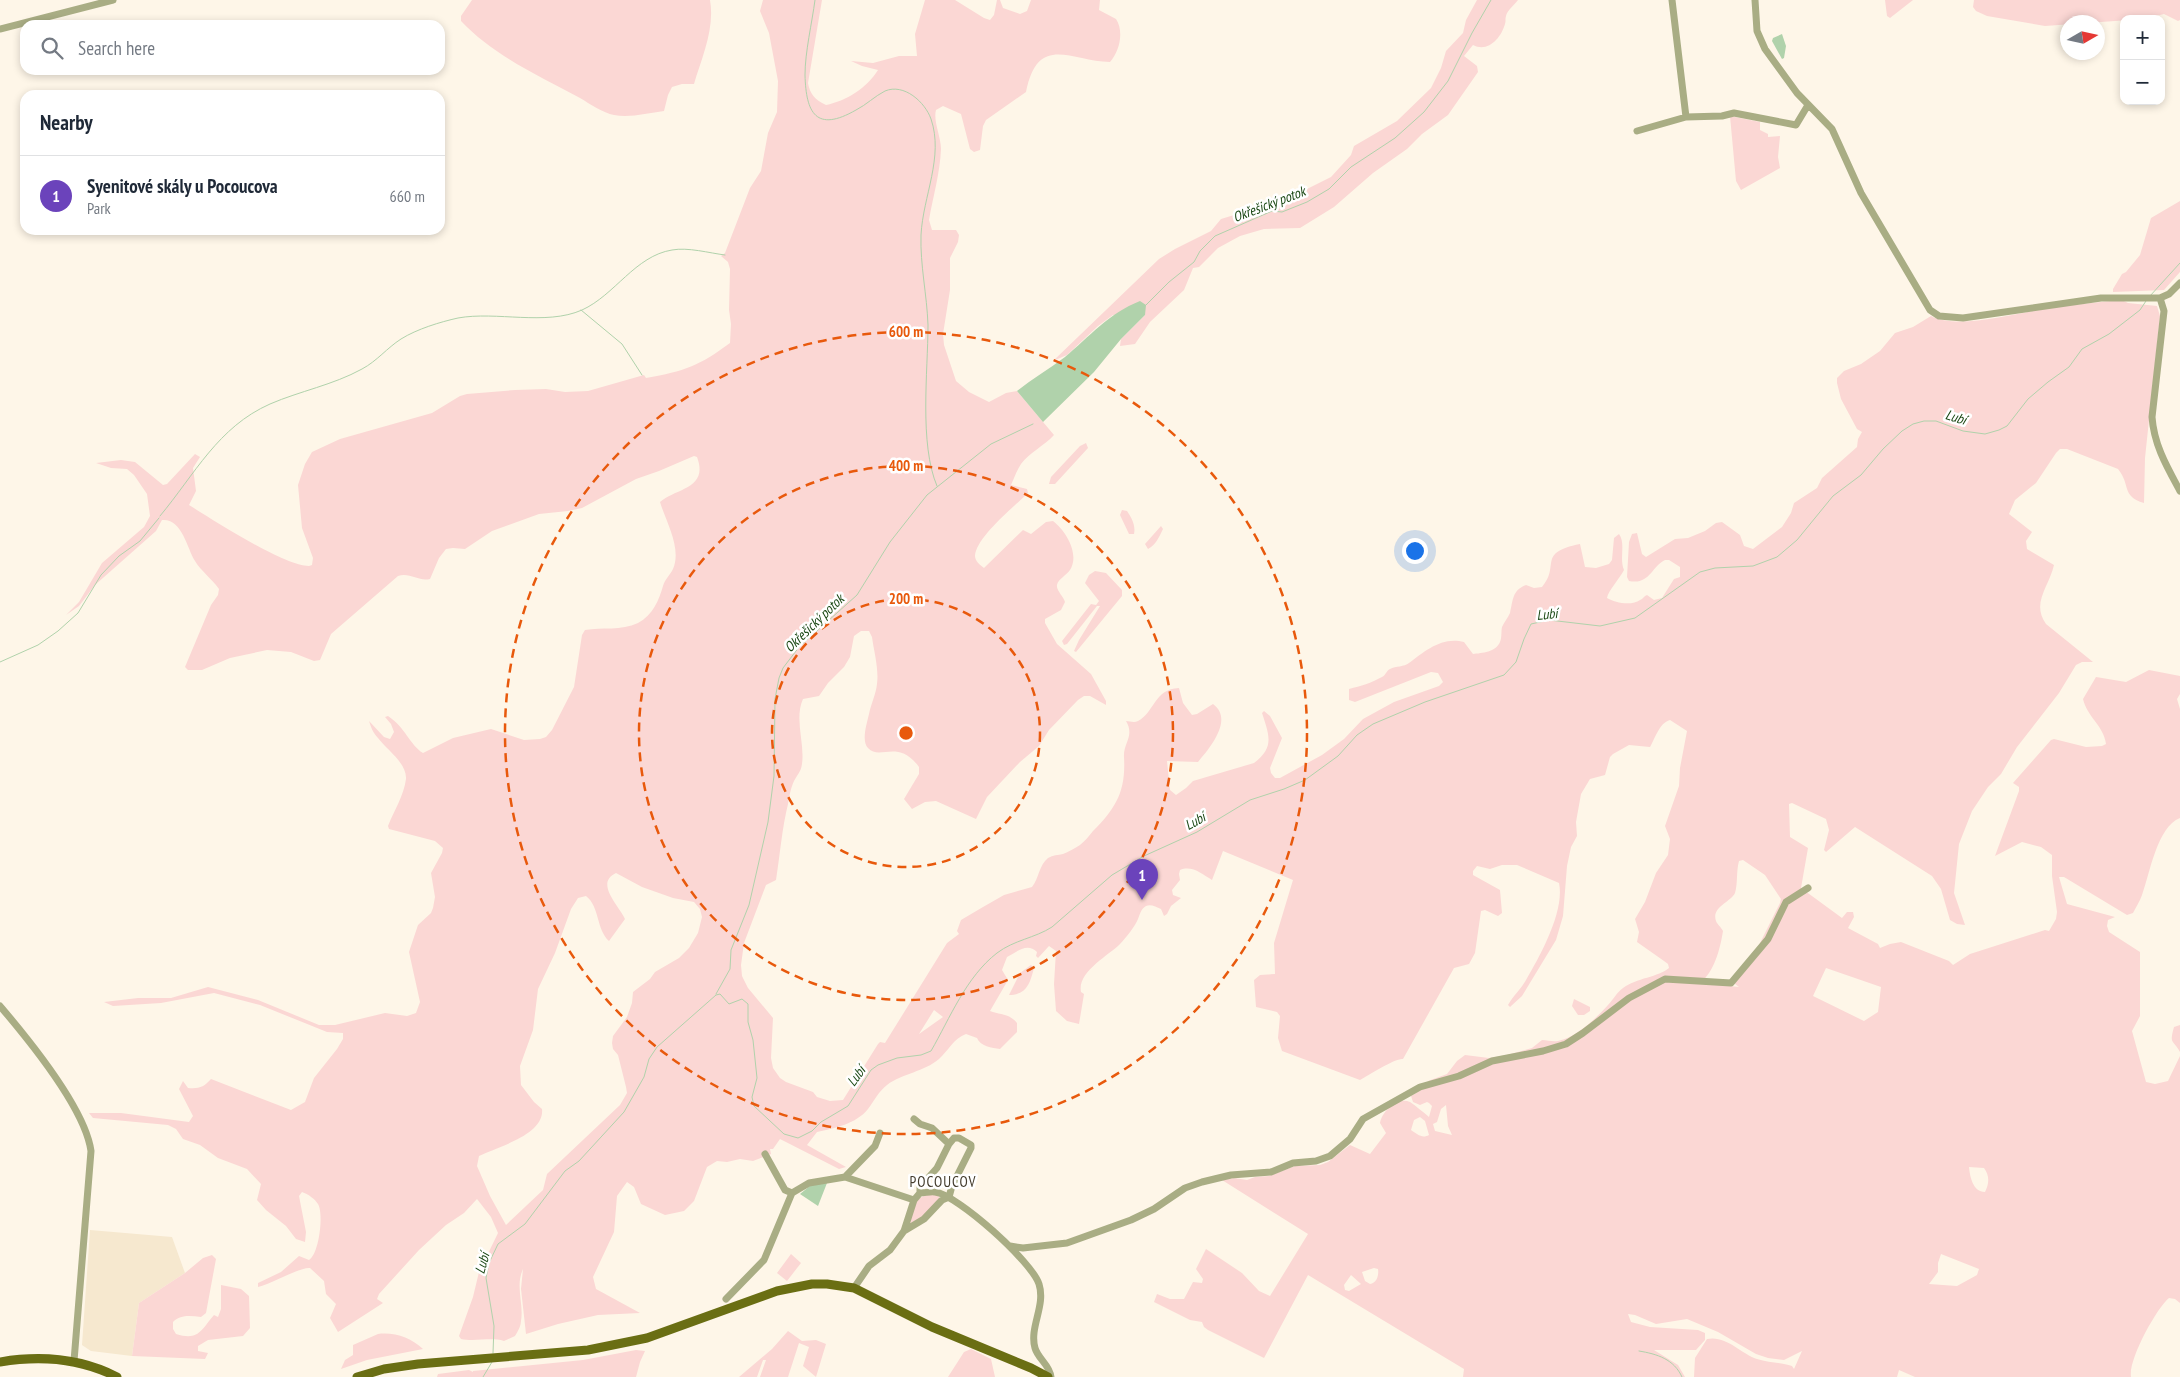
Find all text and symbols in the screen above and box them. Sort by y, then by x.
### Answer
north arrow [2060,15,2105,60]
map controls [2120,15,2165,105]
button: + [2120,15,2165,60]
search box [20,20,445,75]
icon: search [38,34,66,62]
text: Search here [78,36,155,60]
button: − [2120,60,2165,105]
text: Nearby [40,109,93,136]
text: Syenitové skály u Pocoucova [87,174,278,198]
water label: Okřešický potok [1230,181,1309,226]
text: 1 [52,186,60,206]
text: 660 m [390,186,425,206]
text: Park [87,198,111,218]
text: 600 m [889,322,923,341]
water label: Lubí [1943,405,1971,430]
text: 400 m [889,456,923,475]
your location [1402,538,1428,564]
water label: Okřešický potok [780,589,849,656]
text: 200 m [889,589,923,608]
water label: Lubí [1536,604,1561,624]
centre of rings [897,724,915,742]
water label: Lubí [1182,807,1211,834]
pin: 1 [1126,859,1158,900]
water label: Lubí [843,1060,871,1090]
district label: POCOUCOV [910,1172,976,1191]
water label: Lubí [470,1248,494,1275]

